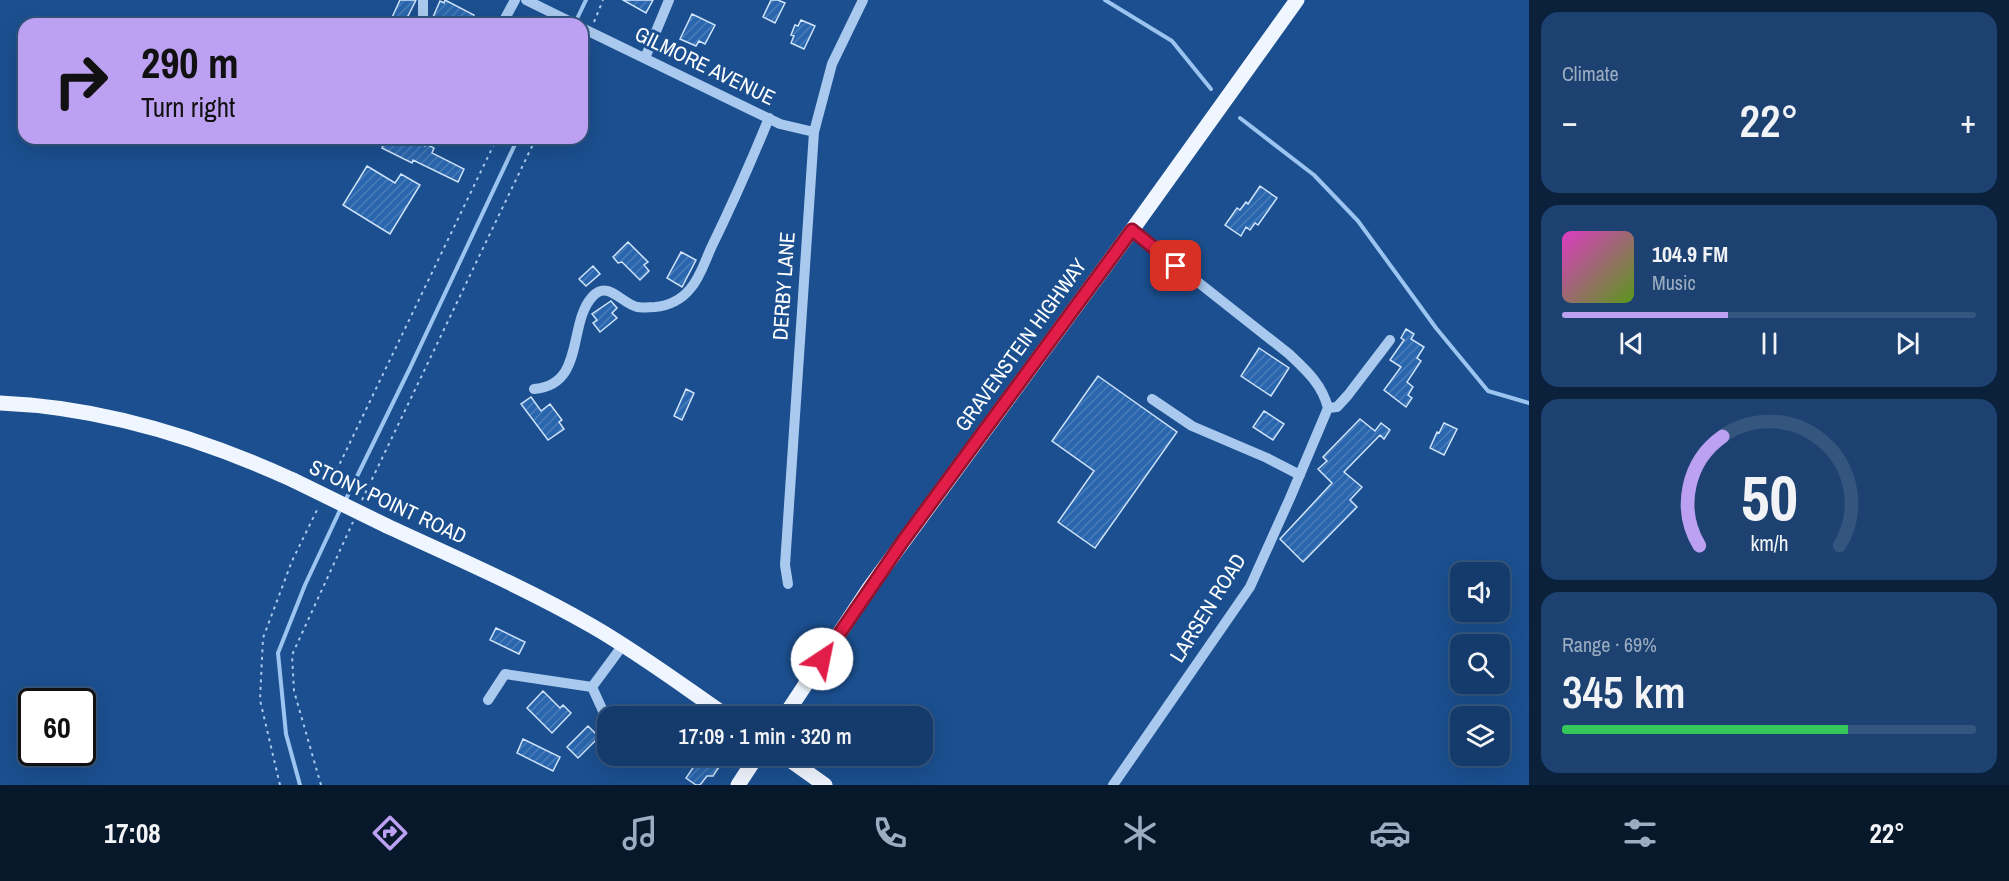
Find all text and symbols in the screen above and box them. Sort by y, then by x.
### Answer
street label: GILMORE AVENUE [630,19,780,112]
text: 290 m [141,35,239,91]
icon: right [42,42,120,120]
text: Climate [1562,60,1619,87]
text: Turn right [141,89,235,125]
text: 22° [1739,90,1799,151]
text: − [1562,99,1578,143]
text: + [1960,99,1976,143]
street label: DERBY LANE [765,231,802,341]
text: 104.9 FM [1652,239,1728,269]
pin [1150,240,1201,291]
icon: arrive [1159,249,1192,282]
street label: GRAVENSTEIN HIGHWAY [948,252,1094,437]
text: Music [1652,269,1696,296]
icon: previous [1615,327,1648,360]
icon: pause [1753,327,1786,360]
icon: next [1891,327,1924,360]
street label: STONY POINT ROAD [305,452,472,551]
text: 50 [1741,455,1797,539]
text: km/h [1750,530,1788,559]
street label: LARSEN ROAD [1163,548,1253,668]
map controls [1450,562,1510,766]
button: sound [1450,562,1510,622]
position arrow [790,627,854,691]
text: Range · 69% [1562,631,1657,658]
button: search [1450,634,1510,694]
text: 345 km [1562,661,1686,722]
speed limit sign: 60 [18,688,96,766]
button: layers [1450,706,1510,766]
text: 17:09 · 1 min · 320 m [678,721,852,751]
icon: directions [369,812,411,854]
icon: music [619,812,661,854]
icon: phone [869,812,911,854]
icon: climate [1119,812,1161,854]
icon: car [1369,812,1411,854]
icon: filters [1619,812,1661,854]
text: 17:08 [104,815,161,851]
text: 22° [1869,815,1905,851]

